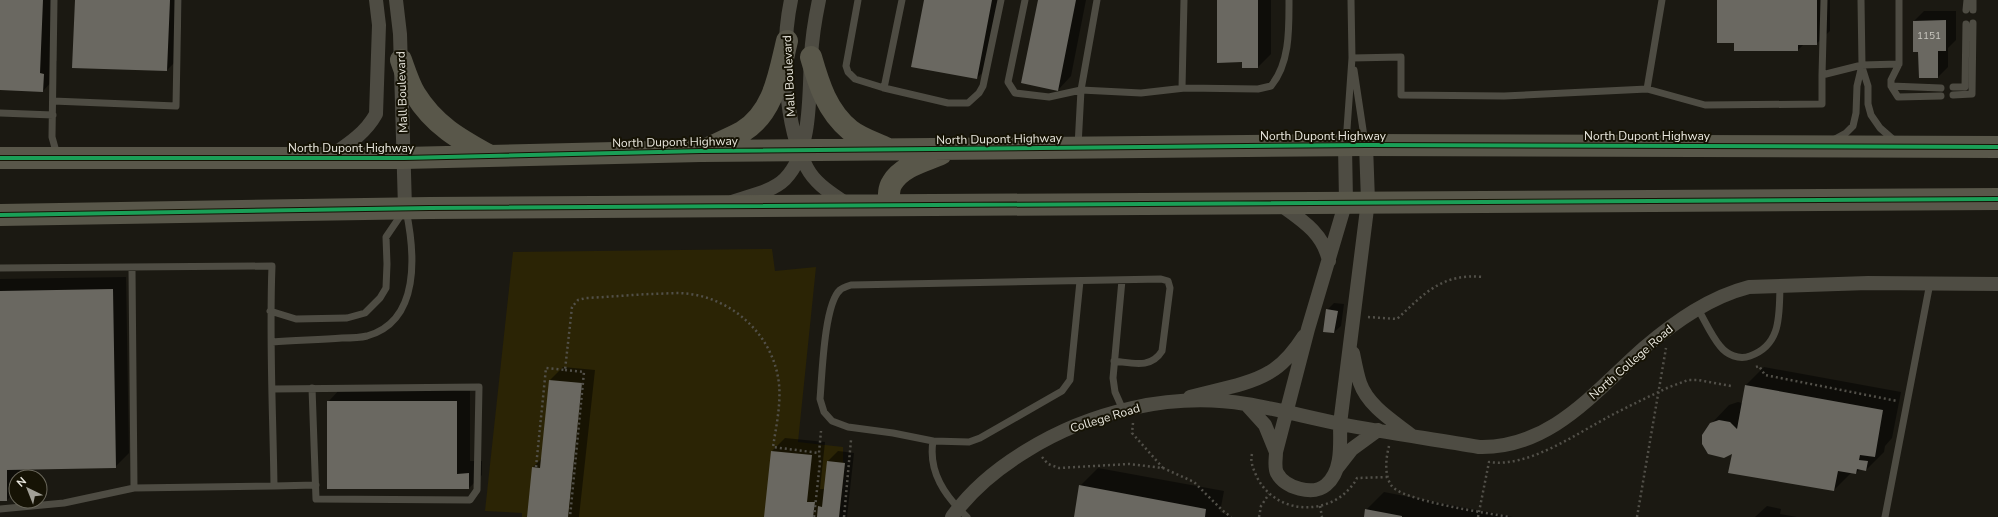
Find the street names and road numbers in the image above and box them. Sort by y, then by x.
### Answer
street label: Mall Boulevard [779,35,799,117]
street label: Mall Boulevard [393,51,411,133]
street label: North Dupont Highway [1260,128,1387,144]
street label: North Dupont Highway [1584,128,1711,144]
street label: North Dupont Highway [936,130,1063,148]
street label: North Dupont Highway [612,133,739,151]
street label: North Dupont Highway [288,140,415,156]
street label: North College Road [1586,321,1676,403]
street label: College Road [1068,400,1142,436]

